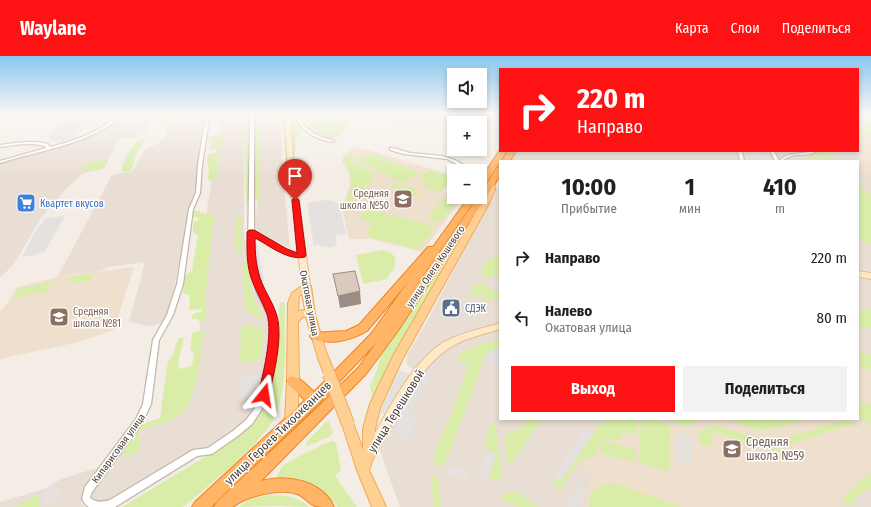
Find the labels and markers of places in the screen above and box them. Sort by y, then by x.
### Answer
pin [278,159,312,200]
place label: Средняя школа №50 [340,188,389,212]
school or university icon: Средняя школа №50 [392,188,414,210]
supermarket icon: Квартет вкусов [15,192,37,214]
place label: Квартет вкусов [40,198,104,210]
public building icon: СДЭК [440,297,462,319]
place label: СДЭК [465,303,486,315]
school or university icon: Средняя школа №81 [48,306,70,328]
place label: Средняя школа №81 [73,306,121,330]
place label: Средняя школа №59 [746,435,805,463]
school or university icon: Средняя школа №59 [721,438,743,460]

